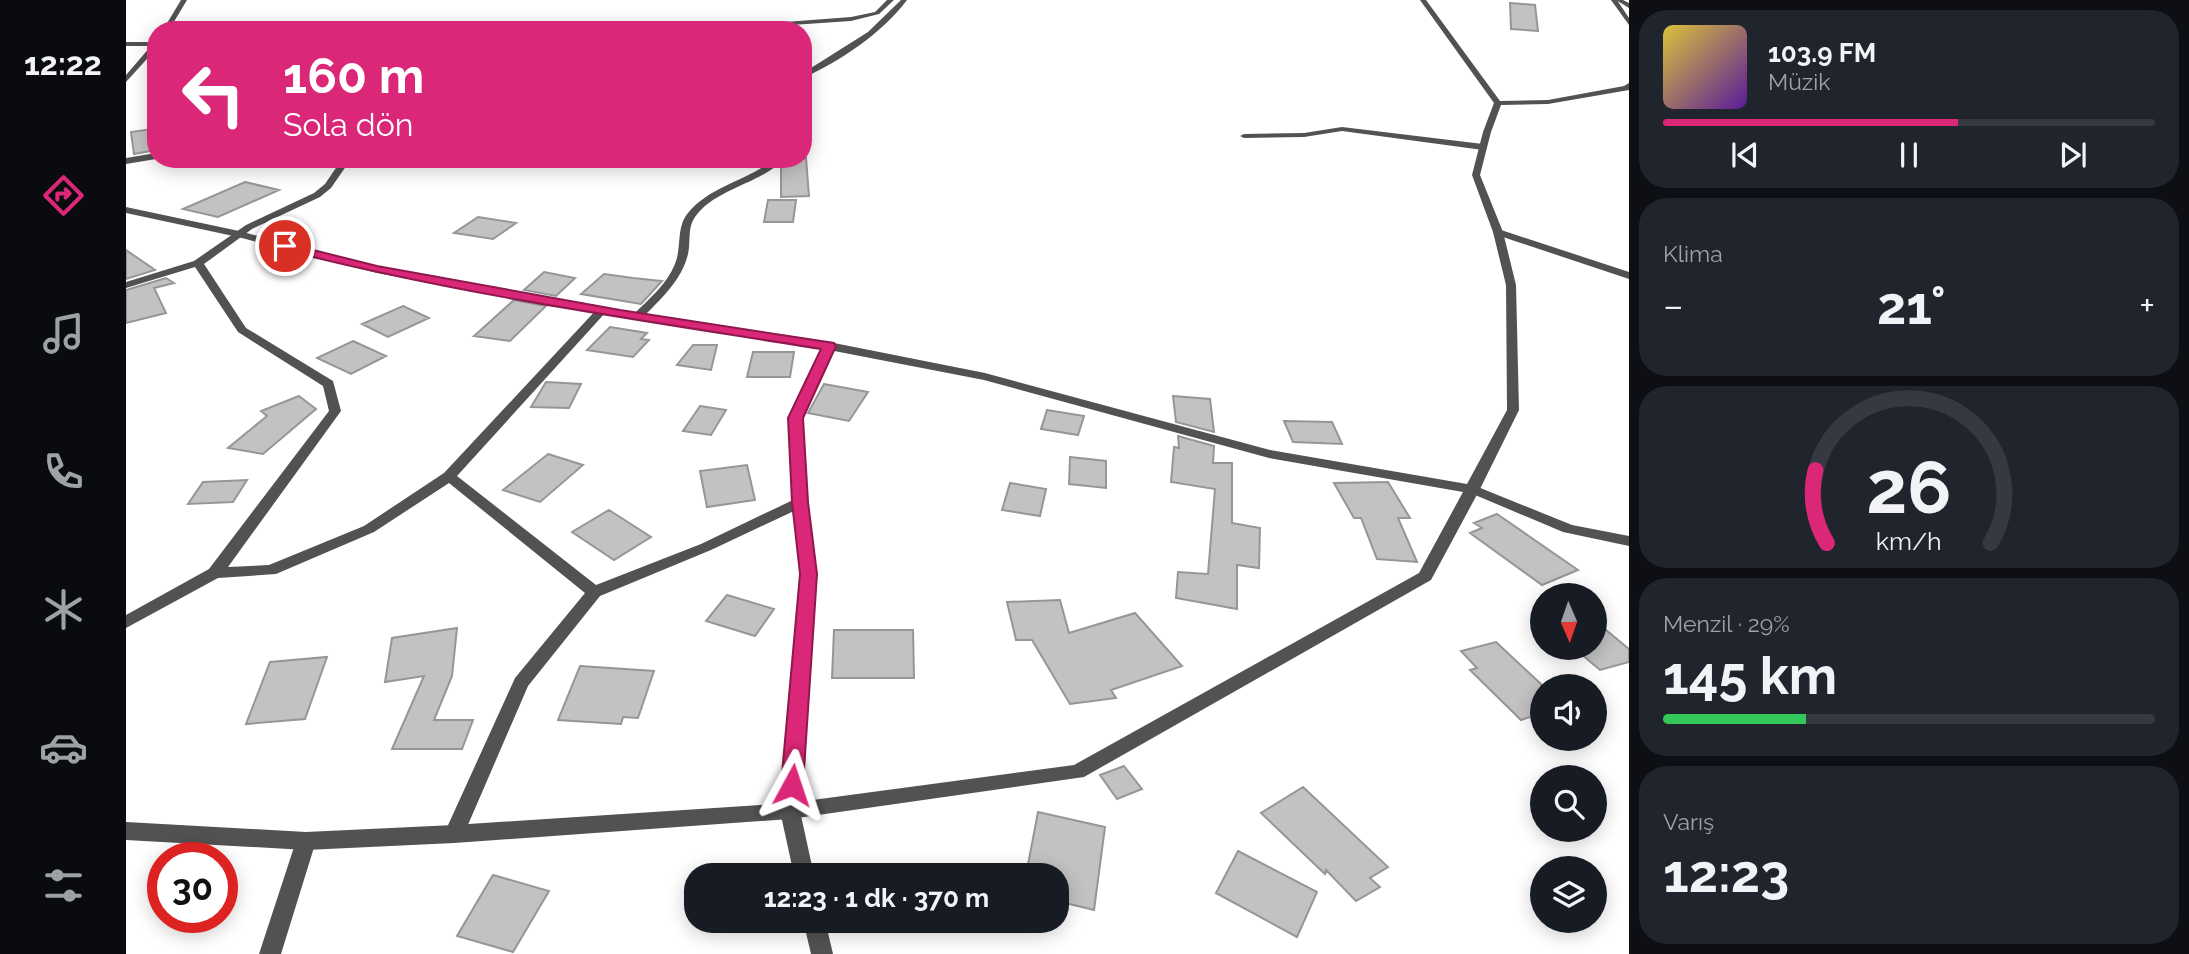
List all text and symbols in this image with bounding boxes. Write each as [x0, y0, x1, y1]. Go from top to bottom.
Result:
text: 103.9 FM [1768, 38, 1876, 68]
text: 12:22 [24, 45, 102, 82]
text: 160 m [283, 47, 424, 104]
icon: left [168, 49, 259, 140]
text: Müzik [1768, 68, 1830, 95]
text: Sola dön [283, 106, 413, 143]
icon: previous [1726, 136, 1764, 174]
icon: pause [1890, 136, 1928, 174]
icon: next [2054, 136, 2092, 174]
icon: directions [39, 171, 88, 220]
pin [255, 216, 315, 276]
icon: arrive [266, 227, 304, 265]
text: Klima [1663, 240, 1723, 267]
text: 21° [1877, 275, 1946, 336]
text: − [1663, 283, 1683, 328]
text: + [2139, 283, 2155, 328]
icon: music [39, 309, 88, 358]
text: 26 [1866, 445, 1952, 530]
icon: phone [39, 447, 88, 496]
text: km/h [1876, 526, 1942, 556]
north arrow [1530, 583, 1606, 660]
map controls [1530, 583, 1607, 933]
icon: climate [39, 585, 88, 634]
text: Menzil · 29% [1663, 610, 1790, 637]
text: 145 km [1663, 645, 1837, 706]
button: sound [1530, 674, 1607, 751]
icon: car [39, 723, 88, 772]
position arrow [755, 748, 829, 822]
button: search [1530, 765, 1607, 842]
text: Varış [1663, 808, 1714, 835]
speed limit sign: 30 [147, 842, 238, 933]
text: 12:23 [1663, 843, 1789, 904]
button: layers [1530, 856, 1607, 933]
icon: filters [39, 861, 88, 910]
text: 12:23 · 1 dk · 370 m [764, 883, 989, 913]

